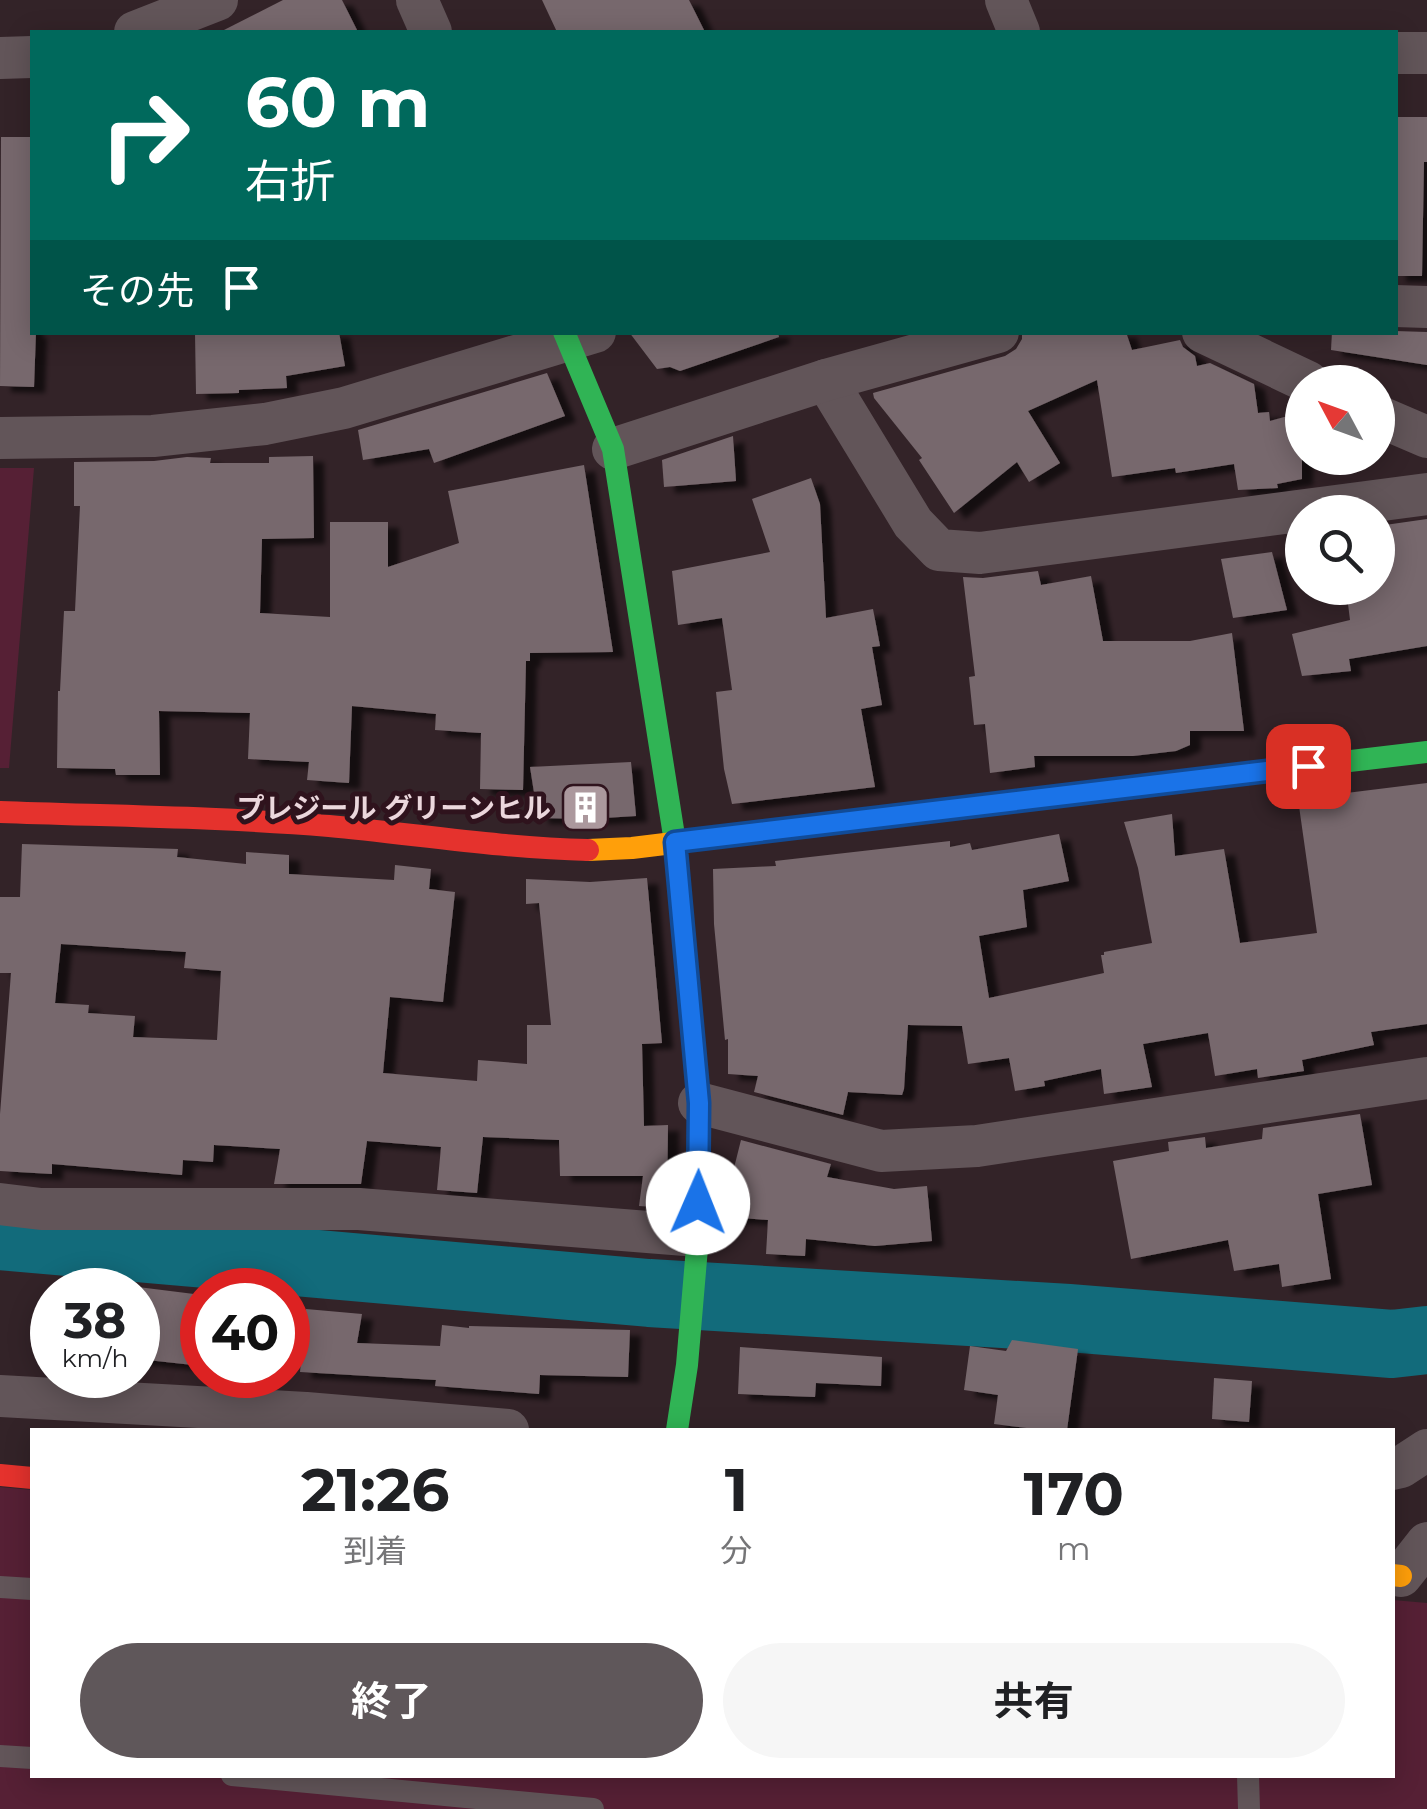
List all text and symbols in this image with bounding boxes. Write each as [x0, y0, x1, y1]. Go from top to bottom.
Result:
text: 60 m [245, 59, 430, 145]
icon: right [80, 70, 210, 200]
text: 右折 [245, 153, 335, 208]
icon: arrive [214, 260, 269, 315]
text: その先 [80, 267, 194, 314]
north arrow [1285, 365, 1395, 475]
map controls [1285, 365, 1395, 605]
button: search [1285, 495, 1395, 605]
pin [1266, 724, 1351, 809]
icon: arrive [1281, 739, 1336, 794]
building icon: プレジール グリーンヒル [560, 782, 612, 834]
place label: プレジール グリーンヒル [236, 791, 551, 825]
position arrow [646, 1151, 750, 1255]
speed limit sign: 40 [180, 1268, 310, 1398]
text: 38 [64, 1290, 126, 1351]
text: km/h [62, 1343, 128, 1373]
text: 21:26 [301, 1453, 449, 1526]
text: 1 [725, 1453, 748, 1526]
text: 170 [1024, 1457, 1124, 1530]
text: m [1057, 1529, 1091, 1568]
text: 到着 [343, 1531, 407, 1570]
text: 分 [720, 1531, 753, 1570]
button: 終了 [80, 1643, 703, 1758]
button: 共有 [723, 1643, 1345, 1758]

